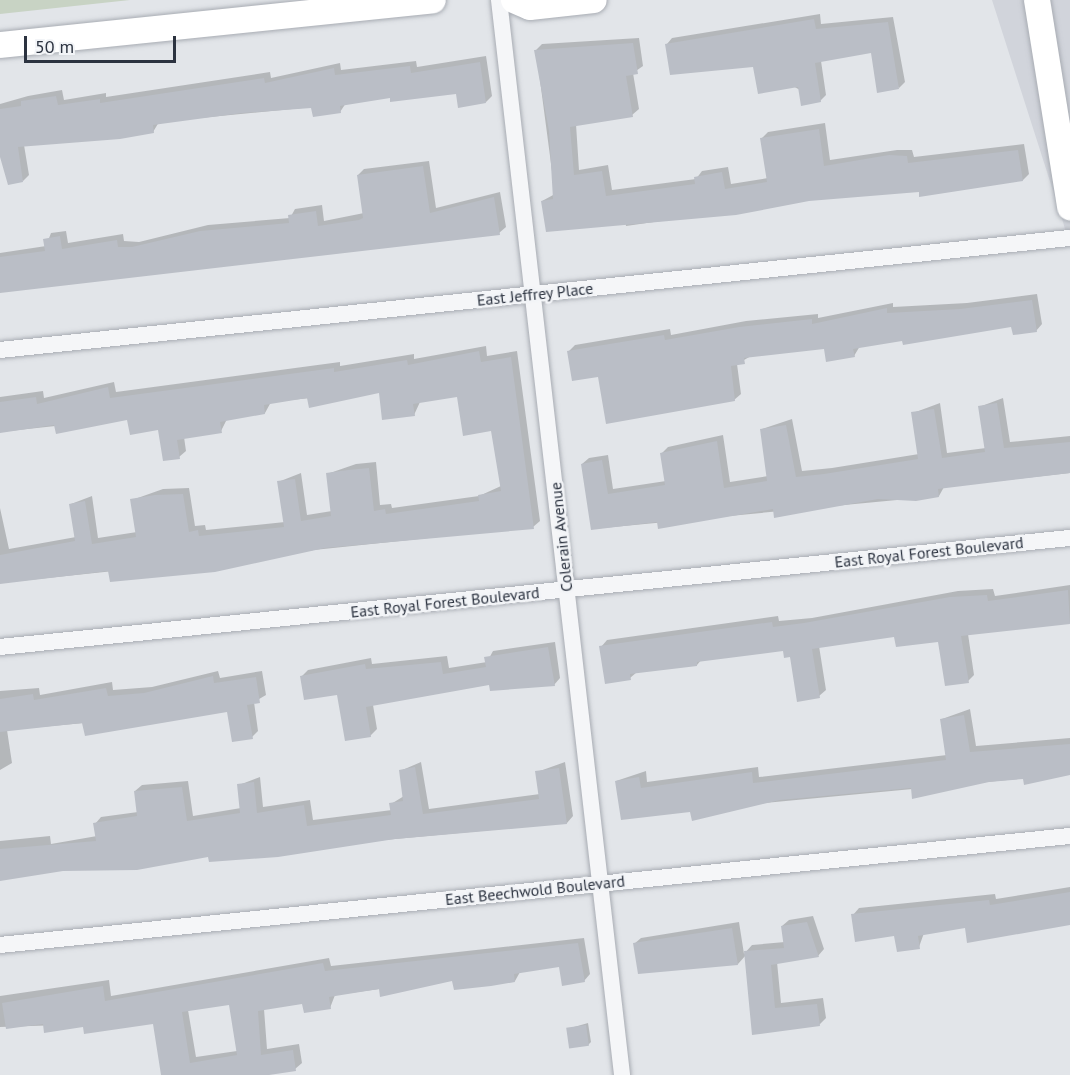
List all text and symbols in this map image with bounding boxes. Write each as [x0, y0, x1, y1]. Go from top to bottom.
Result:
scale bar [27, 24, 178, 62]
text: 50 m [35, 35, 74, 58]
street label: East Jeffrey Place [476, 278, 594, 310]
street label: Colerain Avenue [546, 481, 576, 593]
street label: East Royal Forest Boulevard [834, 533, 1024, 571]
street label: East Royal Forest Boulevard [350, 583, 540, 621]
street label: East Beechwold Boulevard [444, 871, 626, 909]

